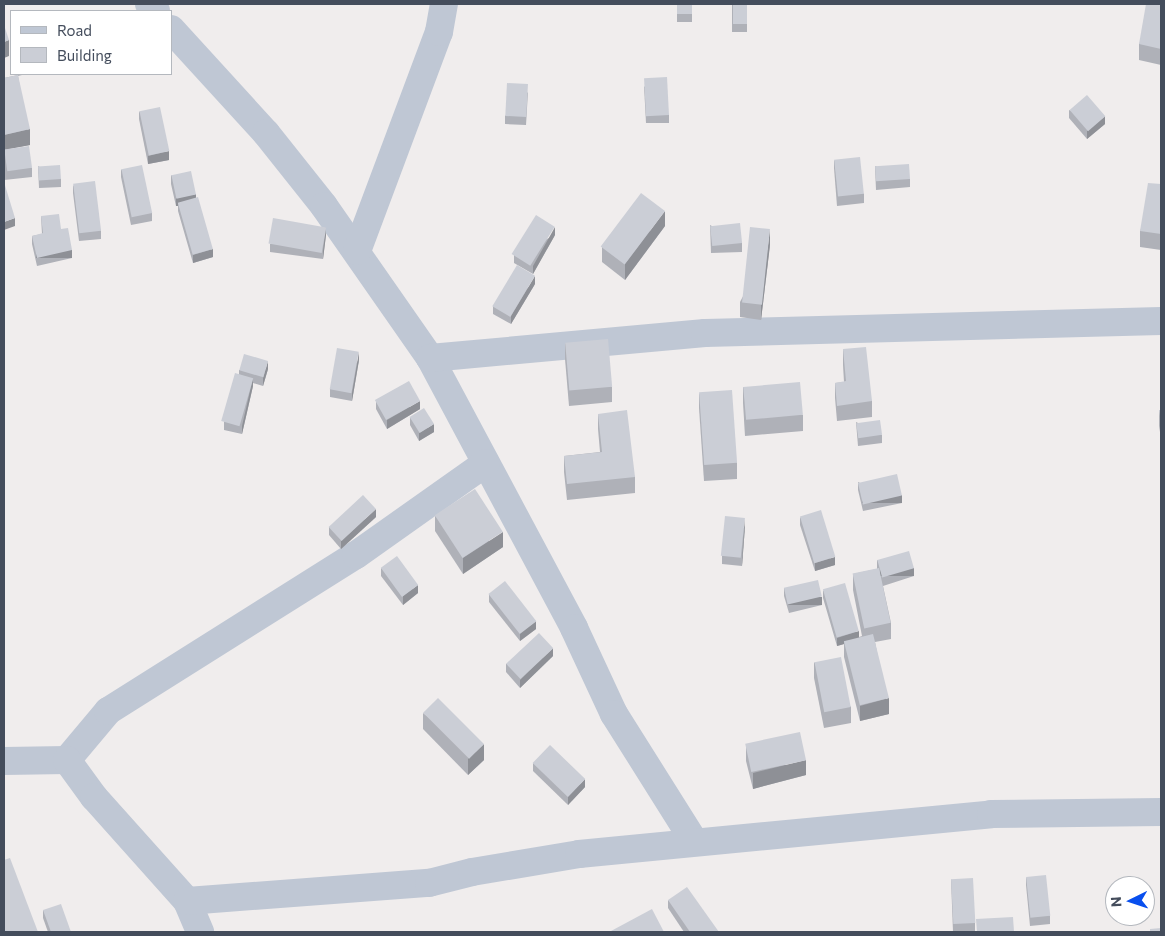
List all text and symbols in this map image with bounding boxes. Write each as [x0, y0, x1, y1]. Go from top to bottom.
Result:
legend [10, 10, 172, 75]
text: Road [57, 21, 92, 39]
text: Building [57, 46, 112, 64]
north arrow [1105, 876, 1155, 926]
text: N [1107, 896, 1124, 908]

